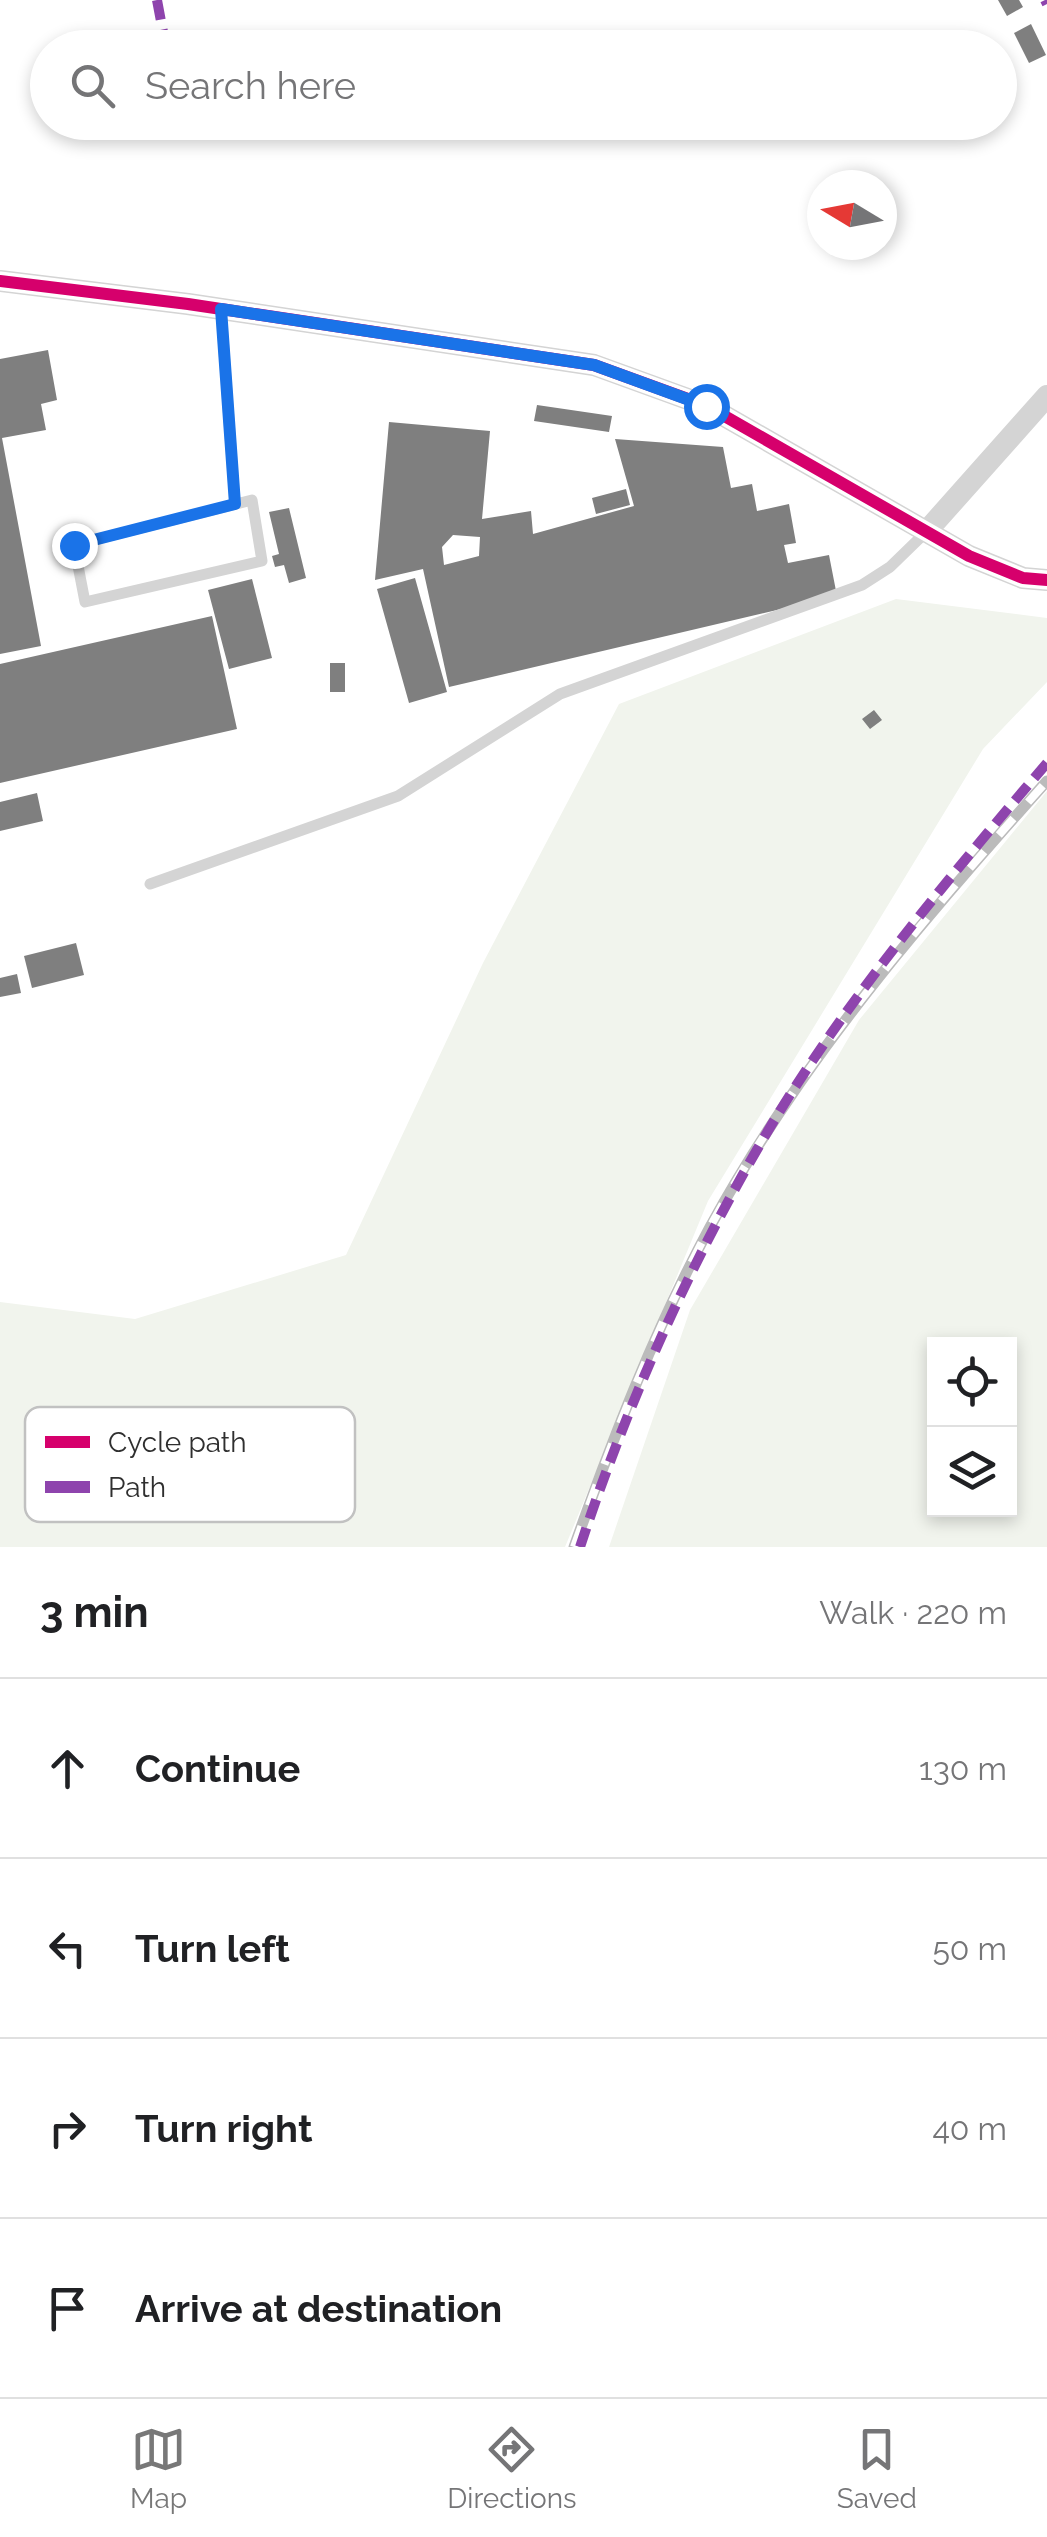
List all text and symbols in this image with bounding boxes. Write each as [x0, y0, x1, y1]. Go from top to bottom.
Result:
search box [30, 30, 1017, 140]
icon: search [65, 58, 120, 113]
text: Search here [145, 63, 356, 108]
north arrow [807, 170, 897, 260]
route start [684, 384, 730, 430]
route end [52, 523, 98, 569]
map controls [927, 1337, 1017, 1517]
button: locate [927, 1337, 1017, 1427]
legend [25, 1407, 355, 1522]
text: Cycle path [108, 1426, 247, 1459]
button: layers [927, 1427, 1017, 1517]
text: Path [108, 1471, 166, 1504]
text: 3 min [40, 1588, 149, 1637]
text: Walk · 220 m [819, 1594, 1007, 1631]
icon: ahead [40, 1741, 95, 1796]
text: Continue [135, 1746, 300, 1791]
text: 130 m [919, 1750, 1007, 1787]
icon: left [40, 1921, 95, 1976]
text: Turn left [135, 1926, 290, 1971]
text: 50 m [932, 1930, 1007, 1967]
icon: right [40, 2101, 95, 2156]
text: Turn right [135, 2106, 312, 2151]
text: 40 m [932, 2110, 1007, 2147]
icon: arrive [40, 2281, 95, 2336]
text: Arrive at destination [135, 2286, 502, 2331]
tab: Map [130, 2422, 187, 2515]
tab: Directions [447, 2422, 577, 2515]
tab: Saved [837, 2422, 917, 2515]

